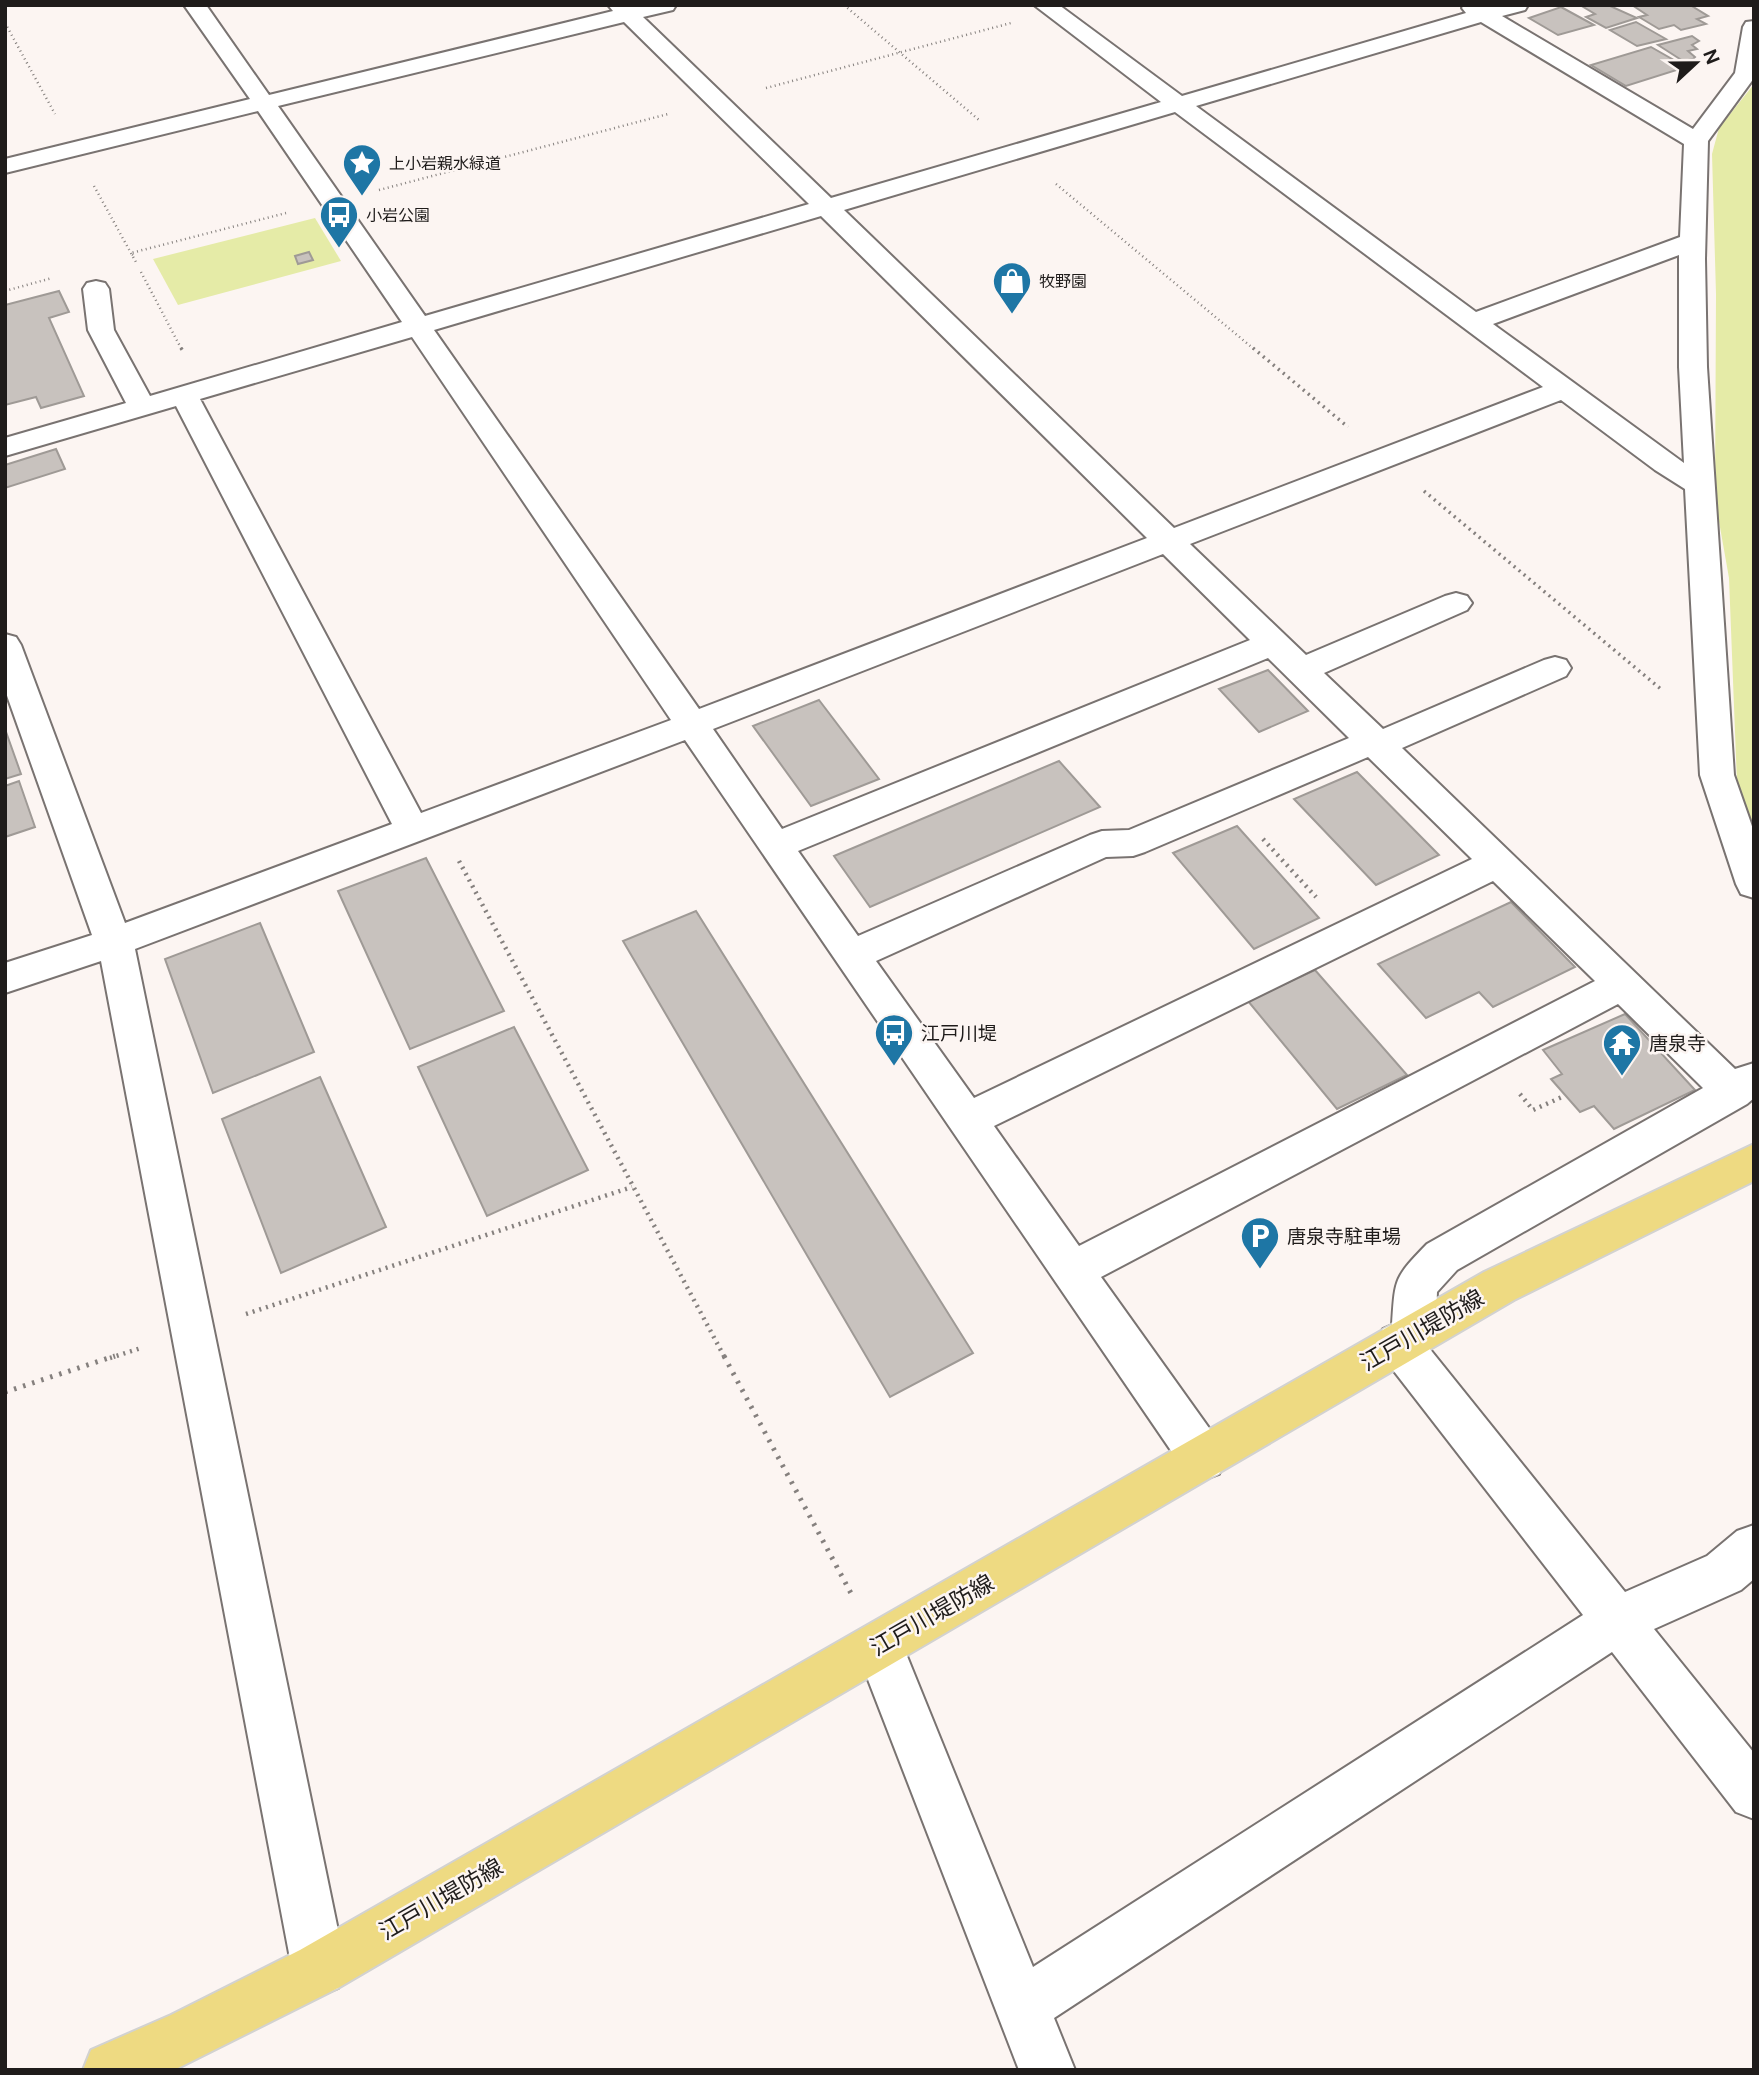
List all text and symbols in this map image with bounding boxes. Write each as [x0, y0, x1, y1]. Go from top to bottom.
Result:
north arrow [1661, 28, 1731, 98]
text: N [1697, 46, 1725, 68]
place icon: 上小岩親水緑道 [341, 142, 383, 197]
place label: 上小岩親水緑道 [389, 153, 501, 174]
bus stop icon: 小岩公園 [318, 194, 360, 249]
place label: 小岩公園 [366, 205, 430, 226]
shop icon: 牧野園 [991, 260, 1033, 315]
place label: 牧野園 [1039, 271, 1087, 292]
bus stop icon: 江戸川堤 [873, 1012, 915, 1067]
place label: 江戸川堤 [921, 1021, 997, 1046]
temple icon: 唐泉寺 [1601, 1022, 1643, 1077]
place label: 唐泉寺 [1649, 1031, 1706, 1056]
parking icon: 唐泉寺駐車場 [1239, 1215, 1281, 1270]
place label: 唐泉寺駐車場 [1287, 1224, 1401, 1249]
street label: 江戸川堤防線 [1355, 1283, 1489, 1377]
street label: 江戸川堤防線 [865, 1568, 999, 1662]
street label: 江戸川堤防線 [374, 1852, 508, 1946]

